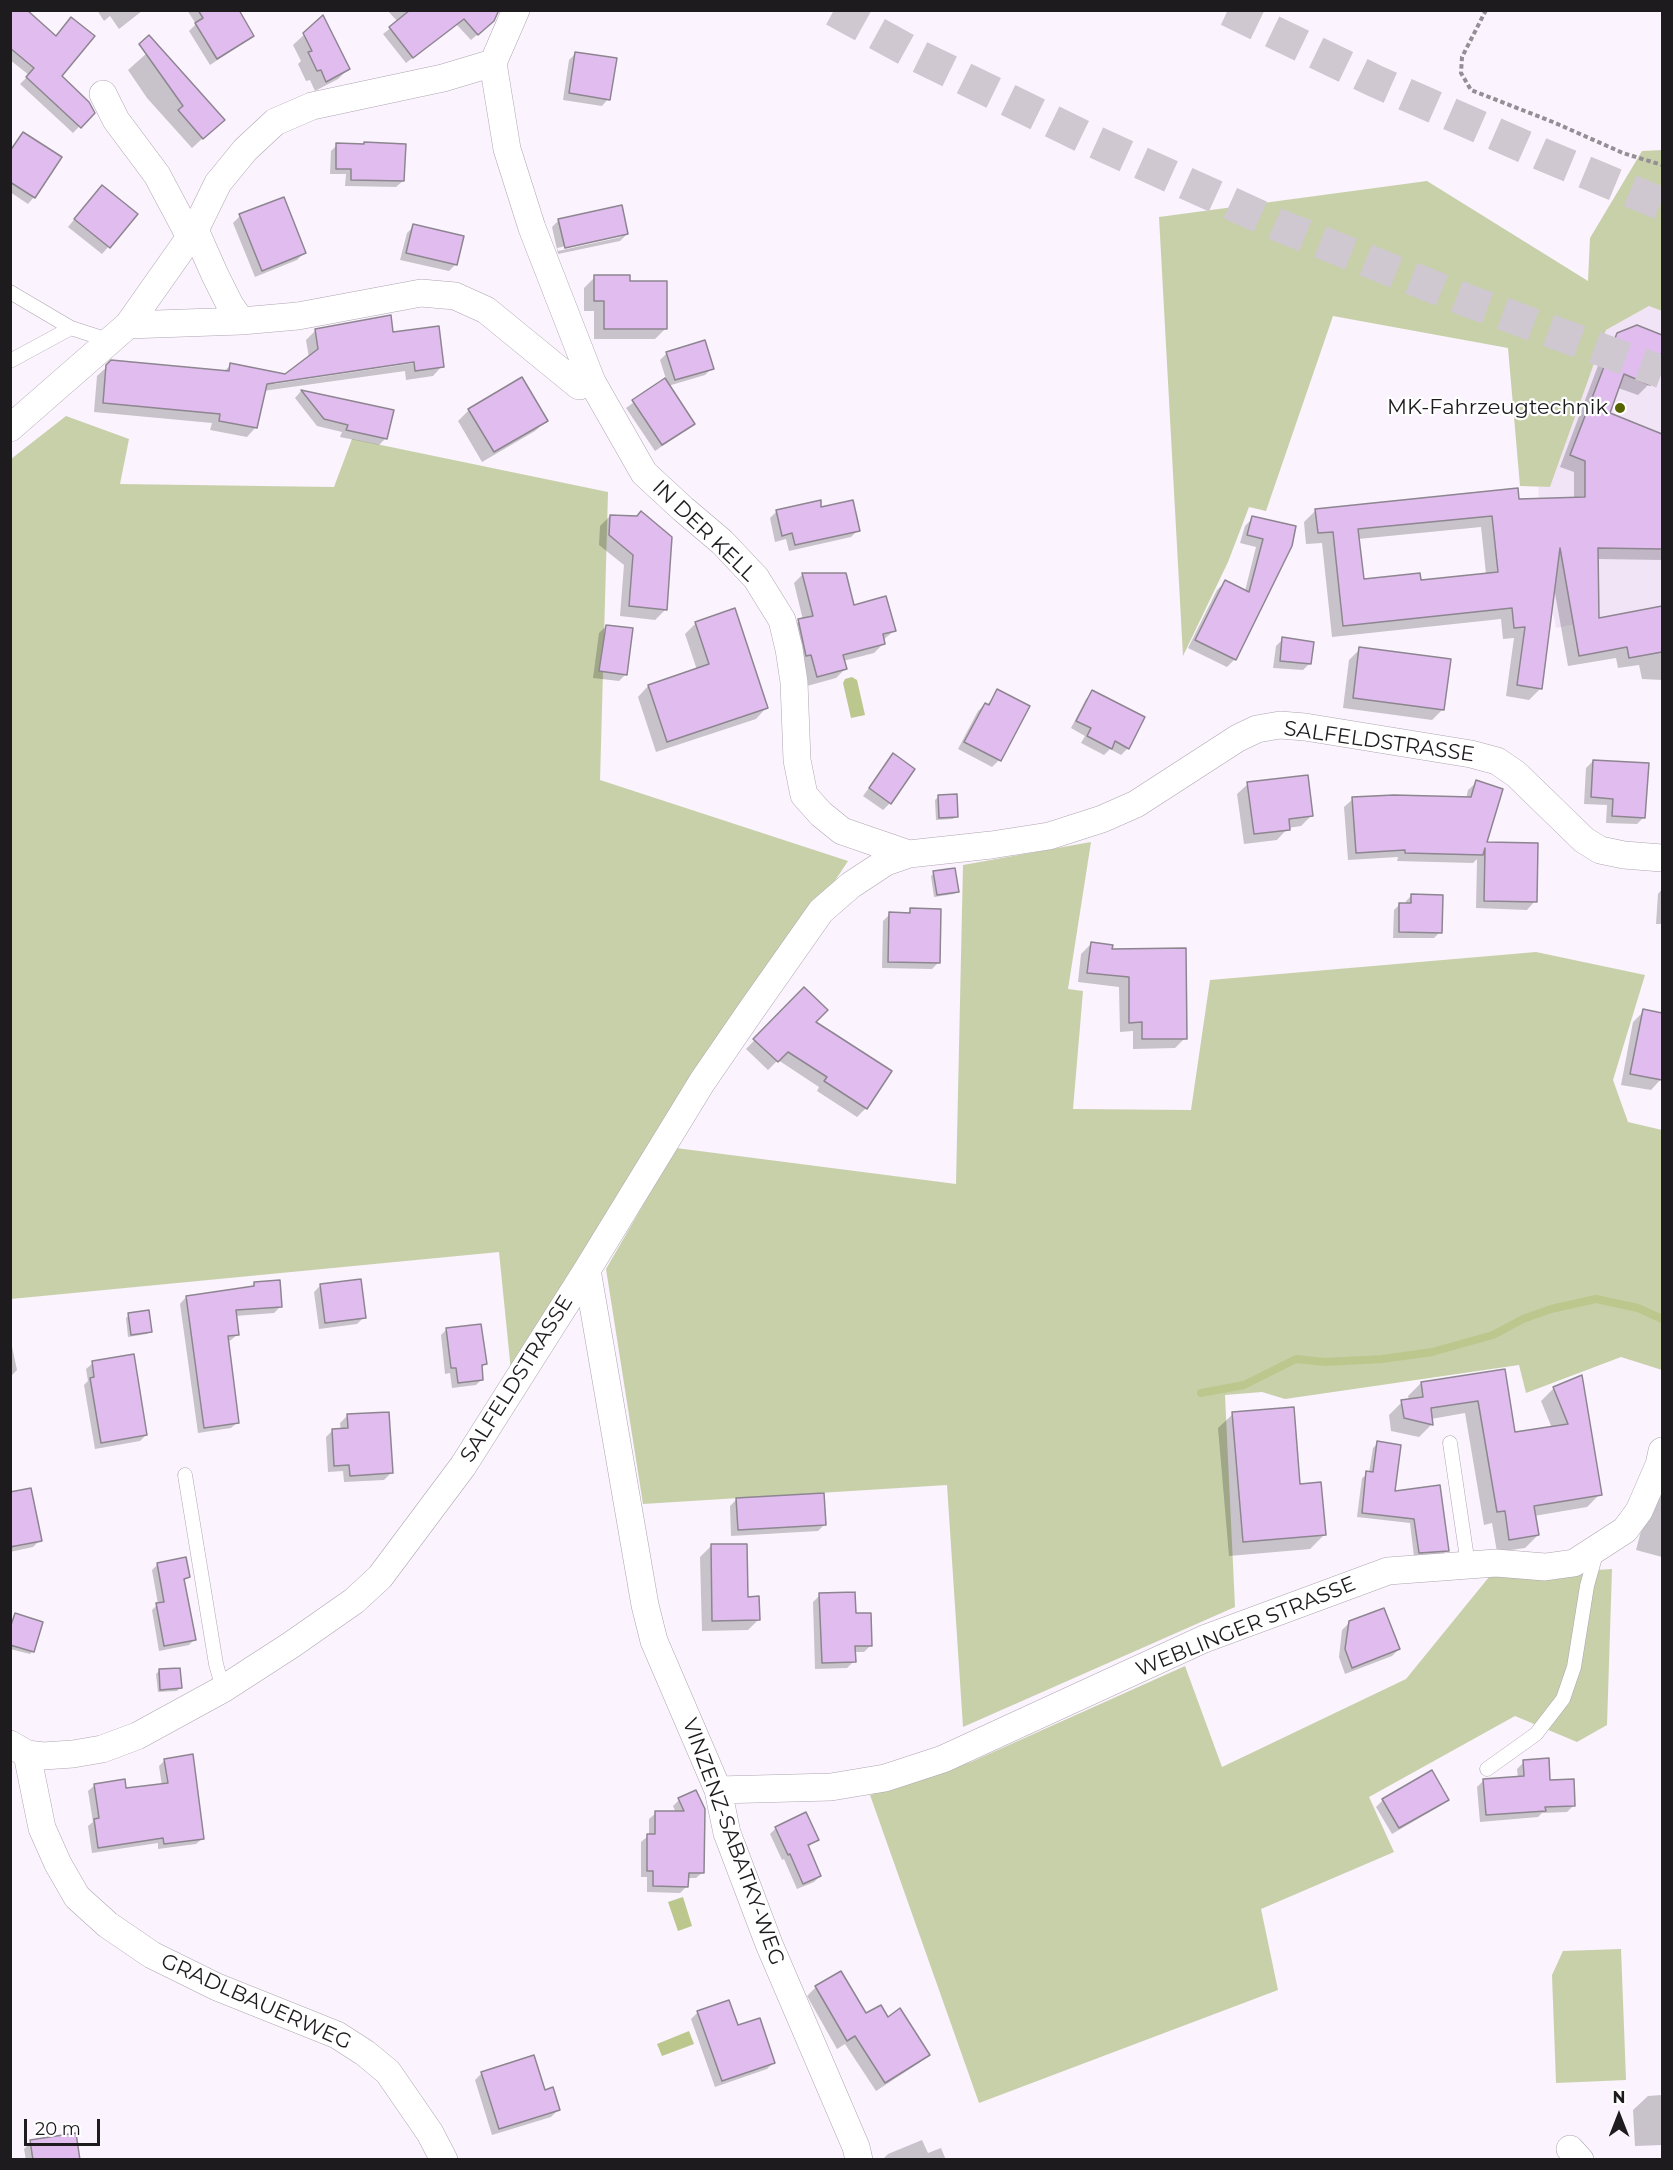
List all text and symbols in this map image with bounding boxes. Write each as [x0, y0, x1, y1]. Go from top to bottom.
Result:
place label: MK-Fahrzeugtechnik [1387, 395, 1608, 421]
marker: MK-Fahrzeugtechnik [1613, 401, 1627, 415]
street label: IN DER KELL [647, 475, 761, 587]
street label: SALFELDSTRASSE [1282, 716, 1476, 768]
street label: SALFELDSTRASSE [455, 1291, 579, 1467]
street label: WEBLINGER STRASSE [1133, 1571, 1359, 1683]
street label: VINZENZ-SABATKY-WEG [677, 1715, 789, 1969]
street label: GRADLBAUERWEG [157, 1949, 355, 2055]
north arrow [1589, 2086, 1649, 2146]
text: N [1613, 2088, 1625, 2107]
scale bar [27, 2107, 104, 2145]
text: 20 m [35, 2118, 81, 2140]

